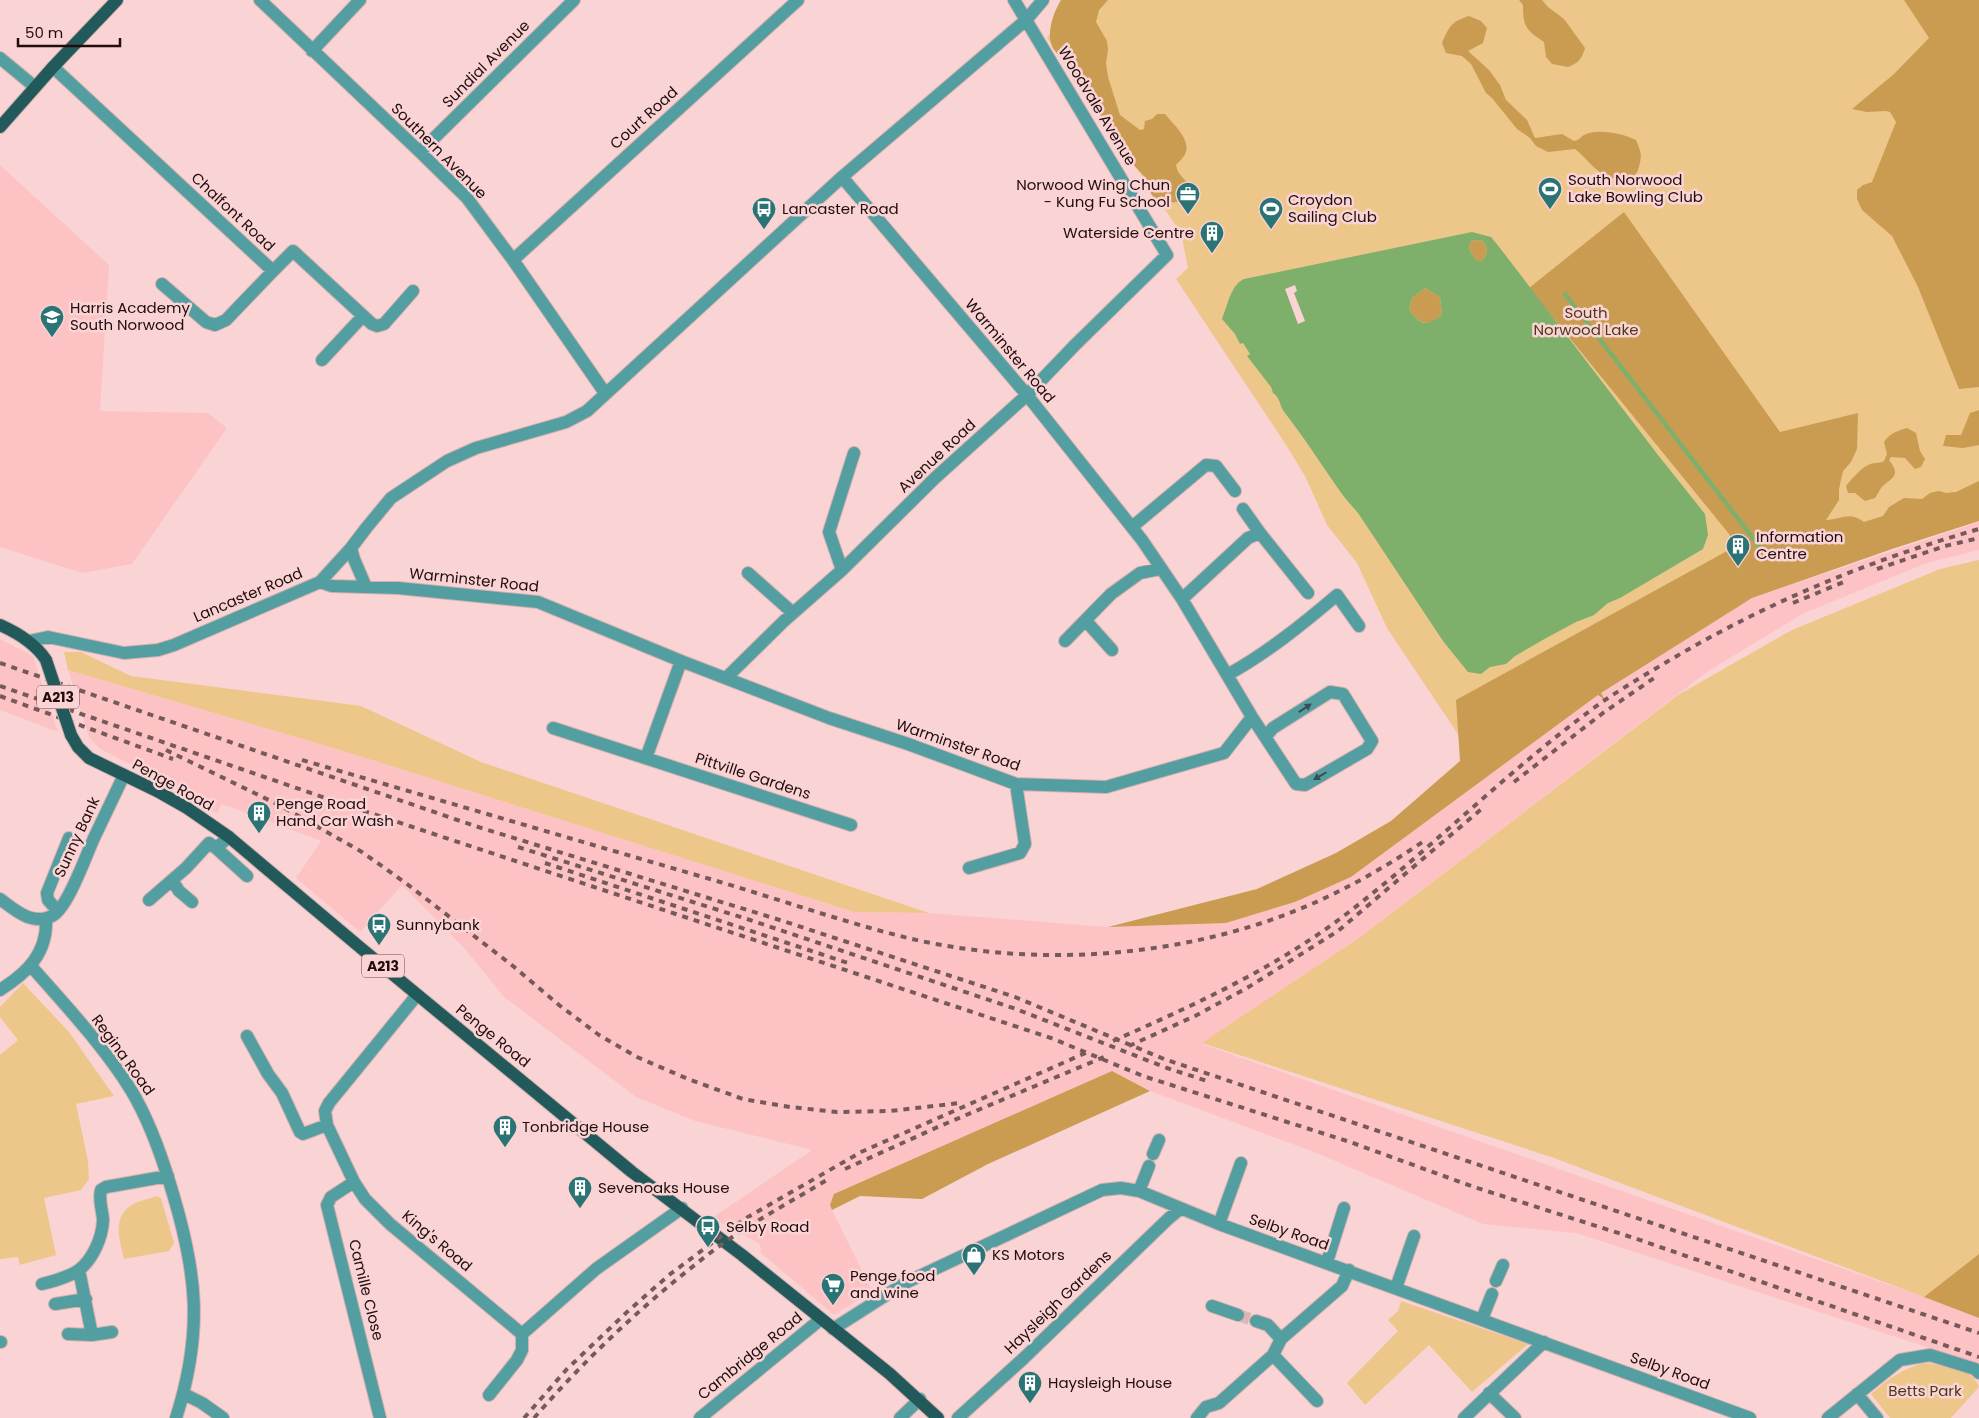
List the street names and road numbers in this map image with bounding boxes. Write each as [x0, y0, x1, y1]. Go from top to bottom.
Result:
street label: Sundial Avenue [437, 15, 534, 112]
street label: Woodvale Avenue [1053, 42, 1141, 169]
street label: Court Road [605, 81, 682, 154]
street label: Southern Avenue [387, 98, 492, 203]
street label: Chalfont Road [187, 167, 280, 256]
street label: Warminster Road [960, 294, 1060, 407]
street label: Avenue Road [893, 414, 980, 497]
street label: Lancaster Road [190, 562, 306, 627]
street label: Warminster Road [408, 562, 540, 597]
road number: A213 [37, 686, 79, 709]
street label: Warminster Road [893, 713, 1023, 776]
street label: Pittville Gardens [693, 747, 814, 804]
street label: Penge Road [129, 754, 218, 816]
street label: Sunny Bank [49, 793, 105, 881]
road number: A213 [362, 954, 404, 978]
street label: Penge Road [452, 999, 535, 1072]
street label: Regina Road [87, 1010, 160, 1099]
street label: King's Road [398, 1205, 477, 1276]
street label: Selby Road [1246, 1208, 1332, 1255]
street label: Camille Close [344, 1237, 389, 1343]
street label: Haysleigh Gardens [999, 1245, 1116, 1358]
street label: Cambridge Road [693, 1307, 806, 1404]
street label: Selby Road [1627, 1346, 1713, 1395]

